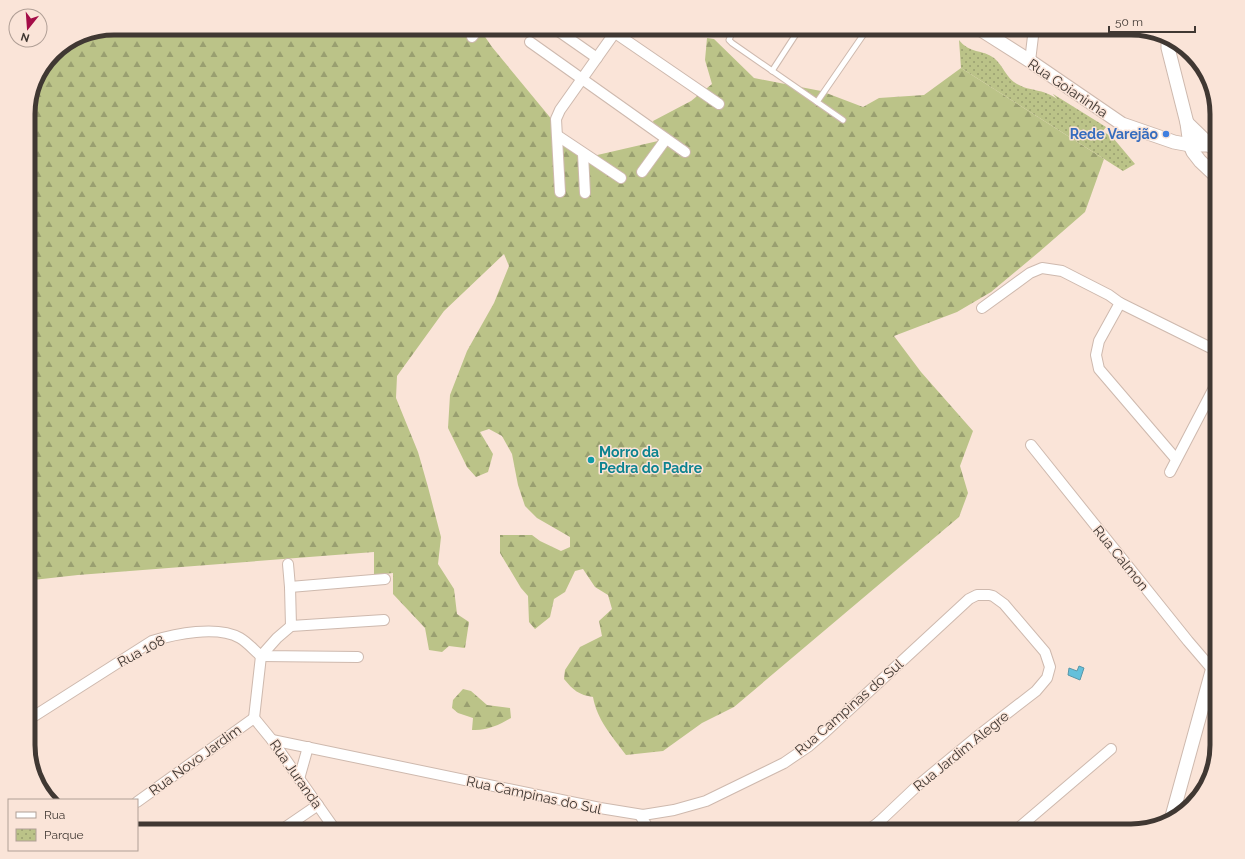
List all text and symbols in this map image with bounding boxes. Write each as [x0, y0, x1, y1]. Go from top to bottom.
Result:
north arrow [8, 8, 48, 48]
scale bar [1109, 8, 1195, 34]
text: 50 m [1115, 15, 1143, 29]
text: N [19, 30, 31, 45]
street label: Rua Goianinha [1025, 55, 1111, 121]
place label: Rede Varejão [1070, 126, 1159, 142]
marker: Rede Varejão [1161, 129, 1171, 139]
place label: Morro da Pedra do Padre [599, 444, 703, 476]
marker: Morro da Pedra do Padre [586, 455, 596, 465]
street label: Rua Calmon [1090, 522, 1152, 594]
street label: Rua 108 [115, 632, 167, 670]
street label: Rua Campinas do Sul [792, 656, 906, 758]
street label: Rua Jardim Alegre [910, 708, 1012, 794]
street label: Rua Novo Jardim [146, 721, 244, 799]
street label: Rua Juranda [266, 737, 326, 811]
street label: Rua Campinas do Sul [465, 773, 603, 817]
legend [8, 799, 138, 851]
text: Rua [44, 808, 65, 822]
text: Parque [44, 828, 84, 842]

